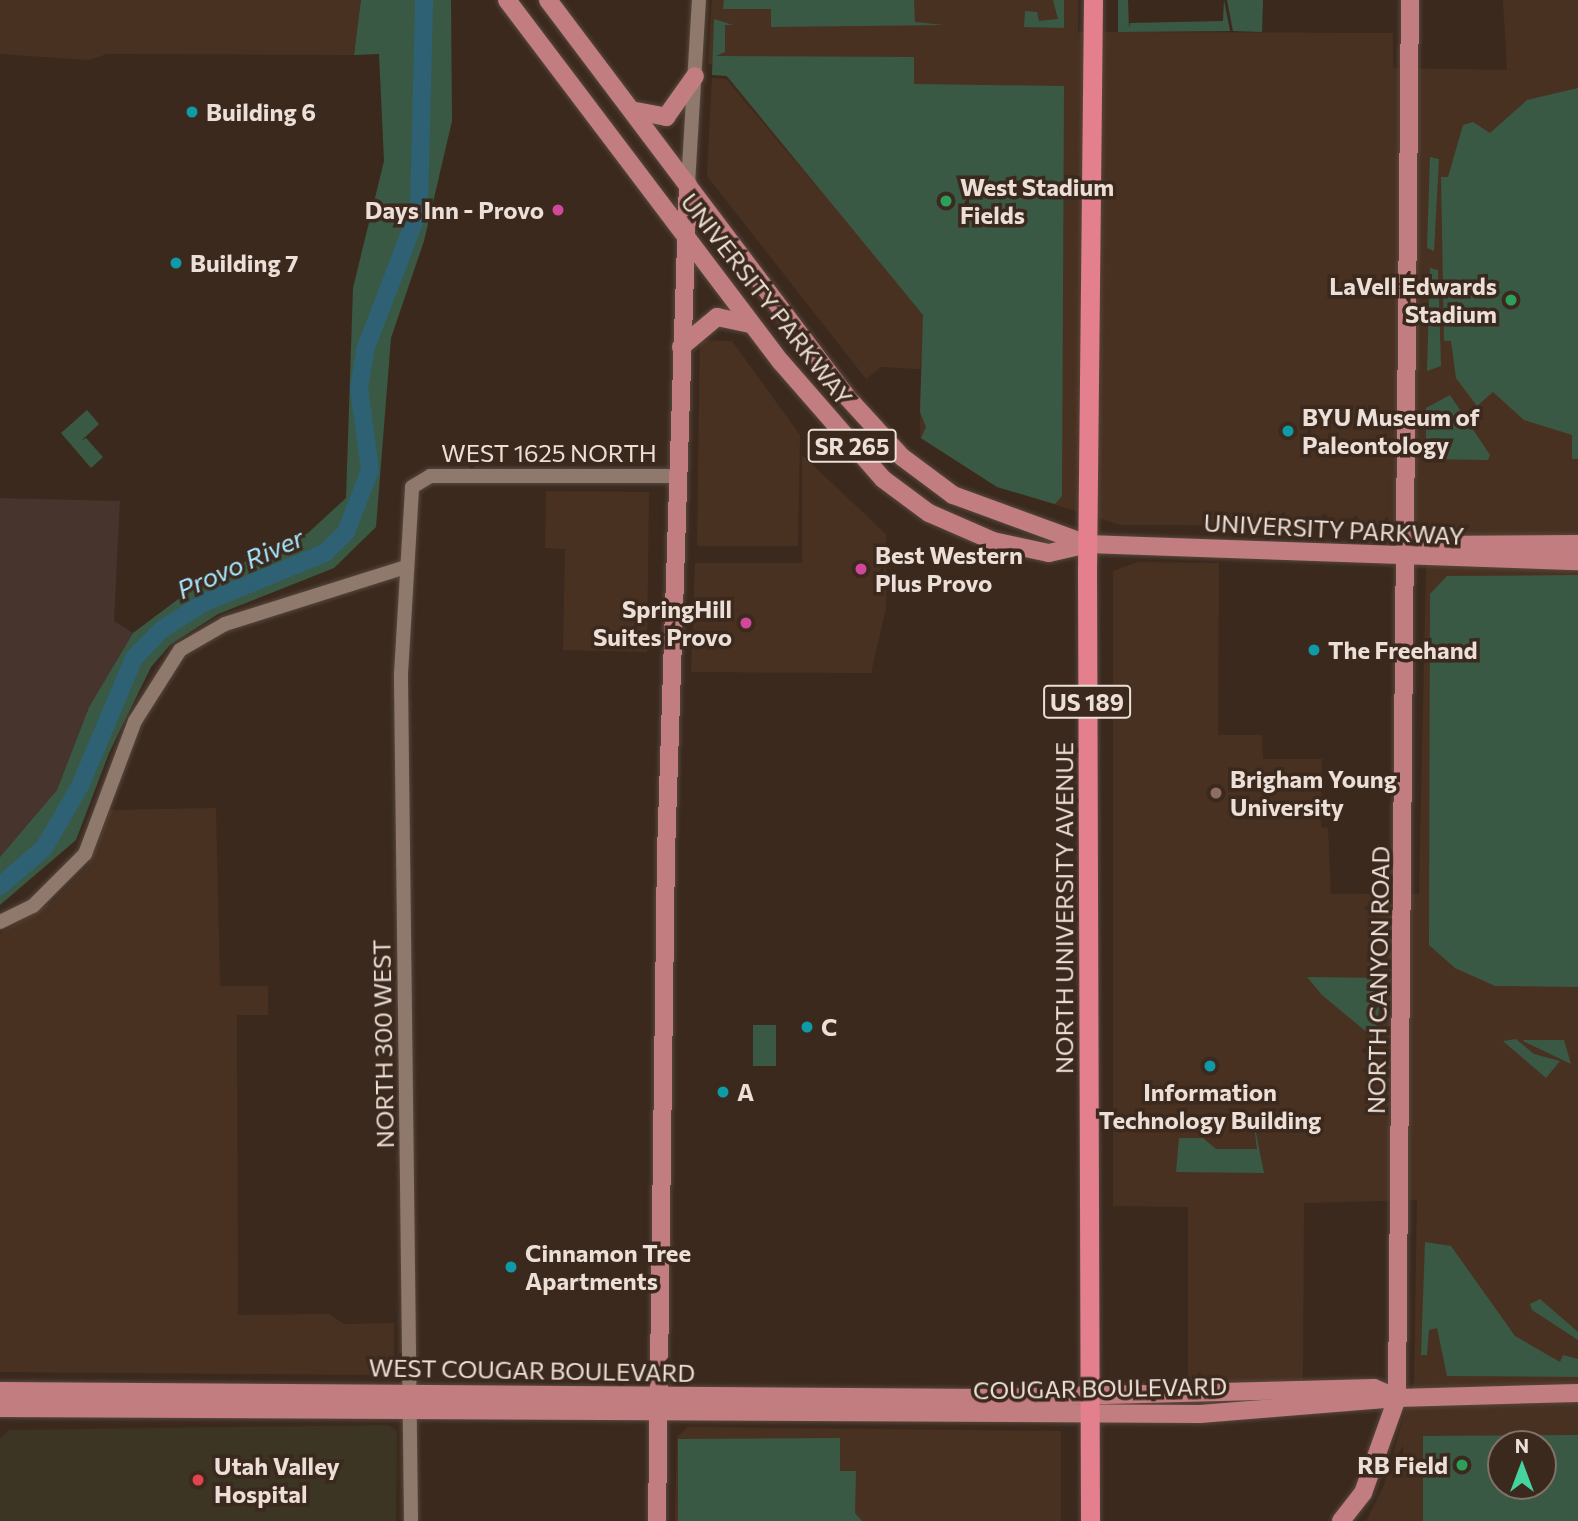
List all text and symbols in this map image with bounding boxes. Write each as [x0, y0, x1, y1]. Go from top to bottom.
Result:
place label: Building 6 [206, 98, 316, 126]
marker: Building 6 [184, 104, 200, 120]
place label: West Stadium Fields [960, 173, 1114, 229]
street label: UNIVERSITY PARKWAY [675, 187, 859, 411]
marker: West Stadium Fields [938, 193, 954, 209]
place label: Days Inn - Provo [365, 196, 544, 224]
marker: Days Inn - Provo [550, 202, 566, 218]
place label: Building 7 [190, 249, 298, 277]
marker: Building 7 [168, 255, 184, 271]
place label: LaVell Edwards Stadium [1329, 272, 1497, 328]
marker: LaVell Edwards Stadium [1503, 292, 1519, 308]
place label: BYU Museum of Paleontology [1302, 403, 1480, 459]
marker: BYU Museum of Paleontology [1280, 423, 1296, 439]
road number: SR 265 [806, 426, 898, 466]
street label: WEST 1625 NORTH [441, 439, 657, 467]
street label: UNIVERSITY PARKWAY [1203, 508, 1465, 550]
water label: Provo River [172, 521, 308, 605]
place label: Best Western Plus Provo [875, 541, 1023, 597]
marker: Best Western Plus Provo [853, 561, 869, 577]
place label: SpringHill Suites Provo [593, 595, 732, 651]
marker: SpringHill Suites Provo [738, 615, 754, 631]
place label: The Freehand [1328, 636, 1478, 664]
marker: The Freehand [1306, 642, 1322, 658]
road number: US 189 [1042, 682, 1132, 722]
street label: NORTH UNIVERSITY AVENUE [1050, 742, 1078, 1074]
place label: Brigham Young University [1230, 765, 1397, 821]
marker: Brigham Young University [1208, 785, 1224, 801]
street label: NORTH CANYON ROAD [1361, 846, 1395, 1114]
street label: NORTH 300 WEST [367, 939, 399, 1149]
place label: C [821, 1013, 837, 1041]
marker: C [799, 1019, 815, 1035]
marker: Information Technology Building [1202, 1058, 1218, 1074]
place label: A [737, 1078, 754, 1106]
place label: Information Technology Building [1099, 1078, 1321, 1134]
marker: A [715, 1084, 731, 1100]
place label: Cinnamon Tree Apartments [525, 1239, 691, 1295]
marker: Cinnamon Tree Apartments [503, 1259, 519, 1275]
street label: WEST COUGAR BOULEVARD [369, 1353, 695, 1387]
street label: COUGAR BOULEVARD [973, 1371, 1227, 1405]
north arrow [1487, 1430, 1557, 1500]
text: N [1515, 1434, 1529, 1457]
place label: RB Field [1357, 1451, 1448, 1479]
place label: Utah Valley Hospital [214, 1452, 340, 1508]
marker: RB Field [1454, 1457, 1470, 1473]
marker: Utah Valley Hospital [188, 1470, 208, 1490]

